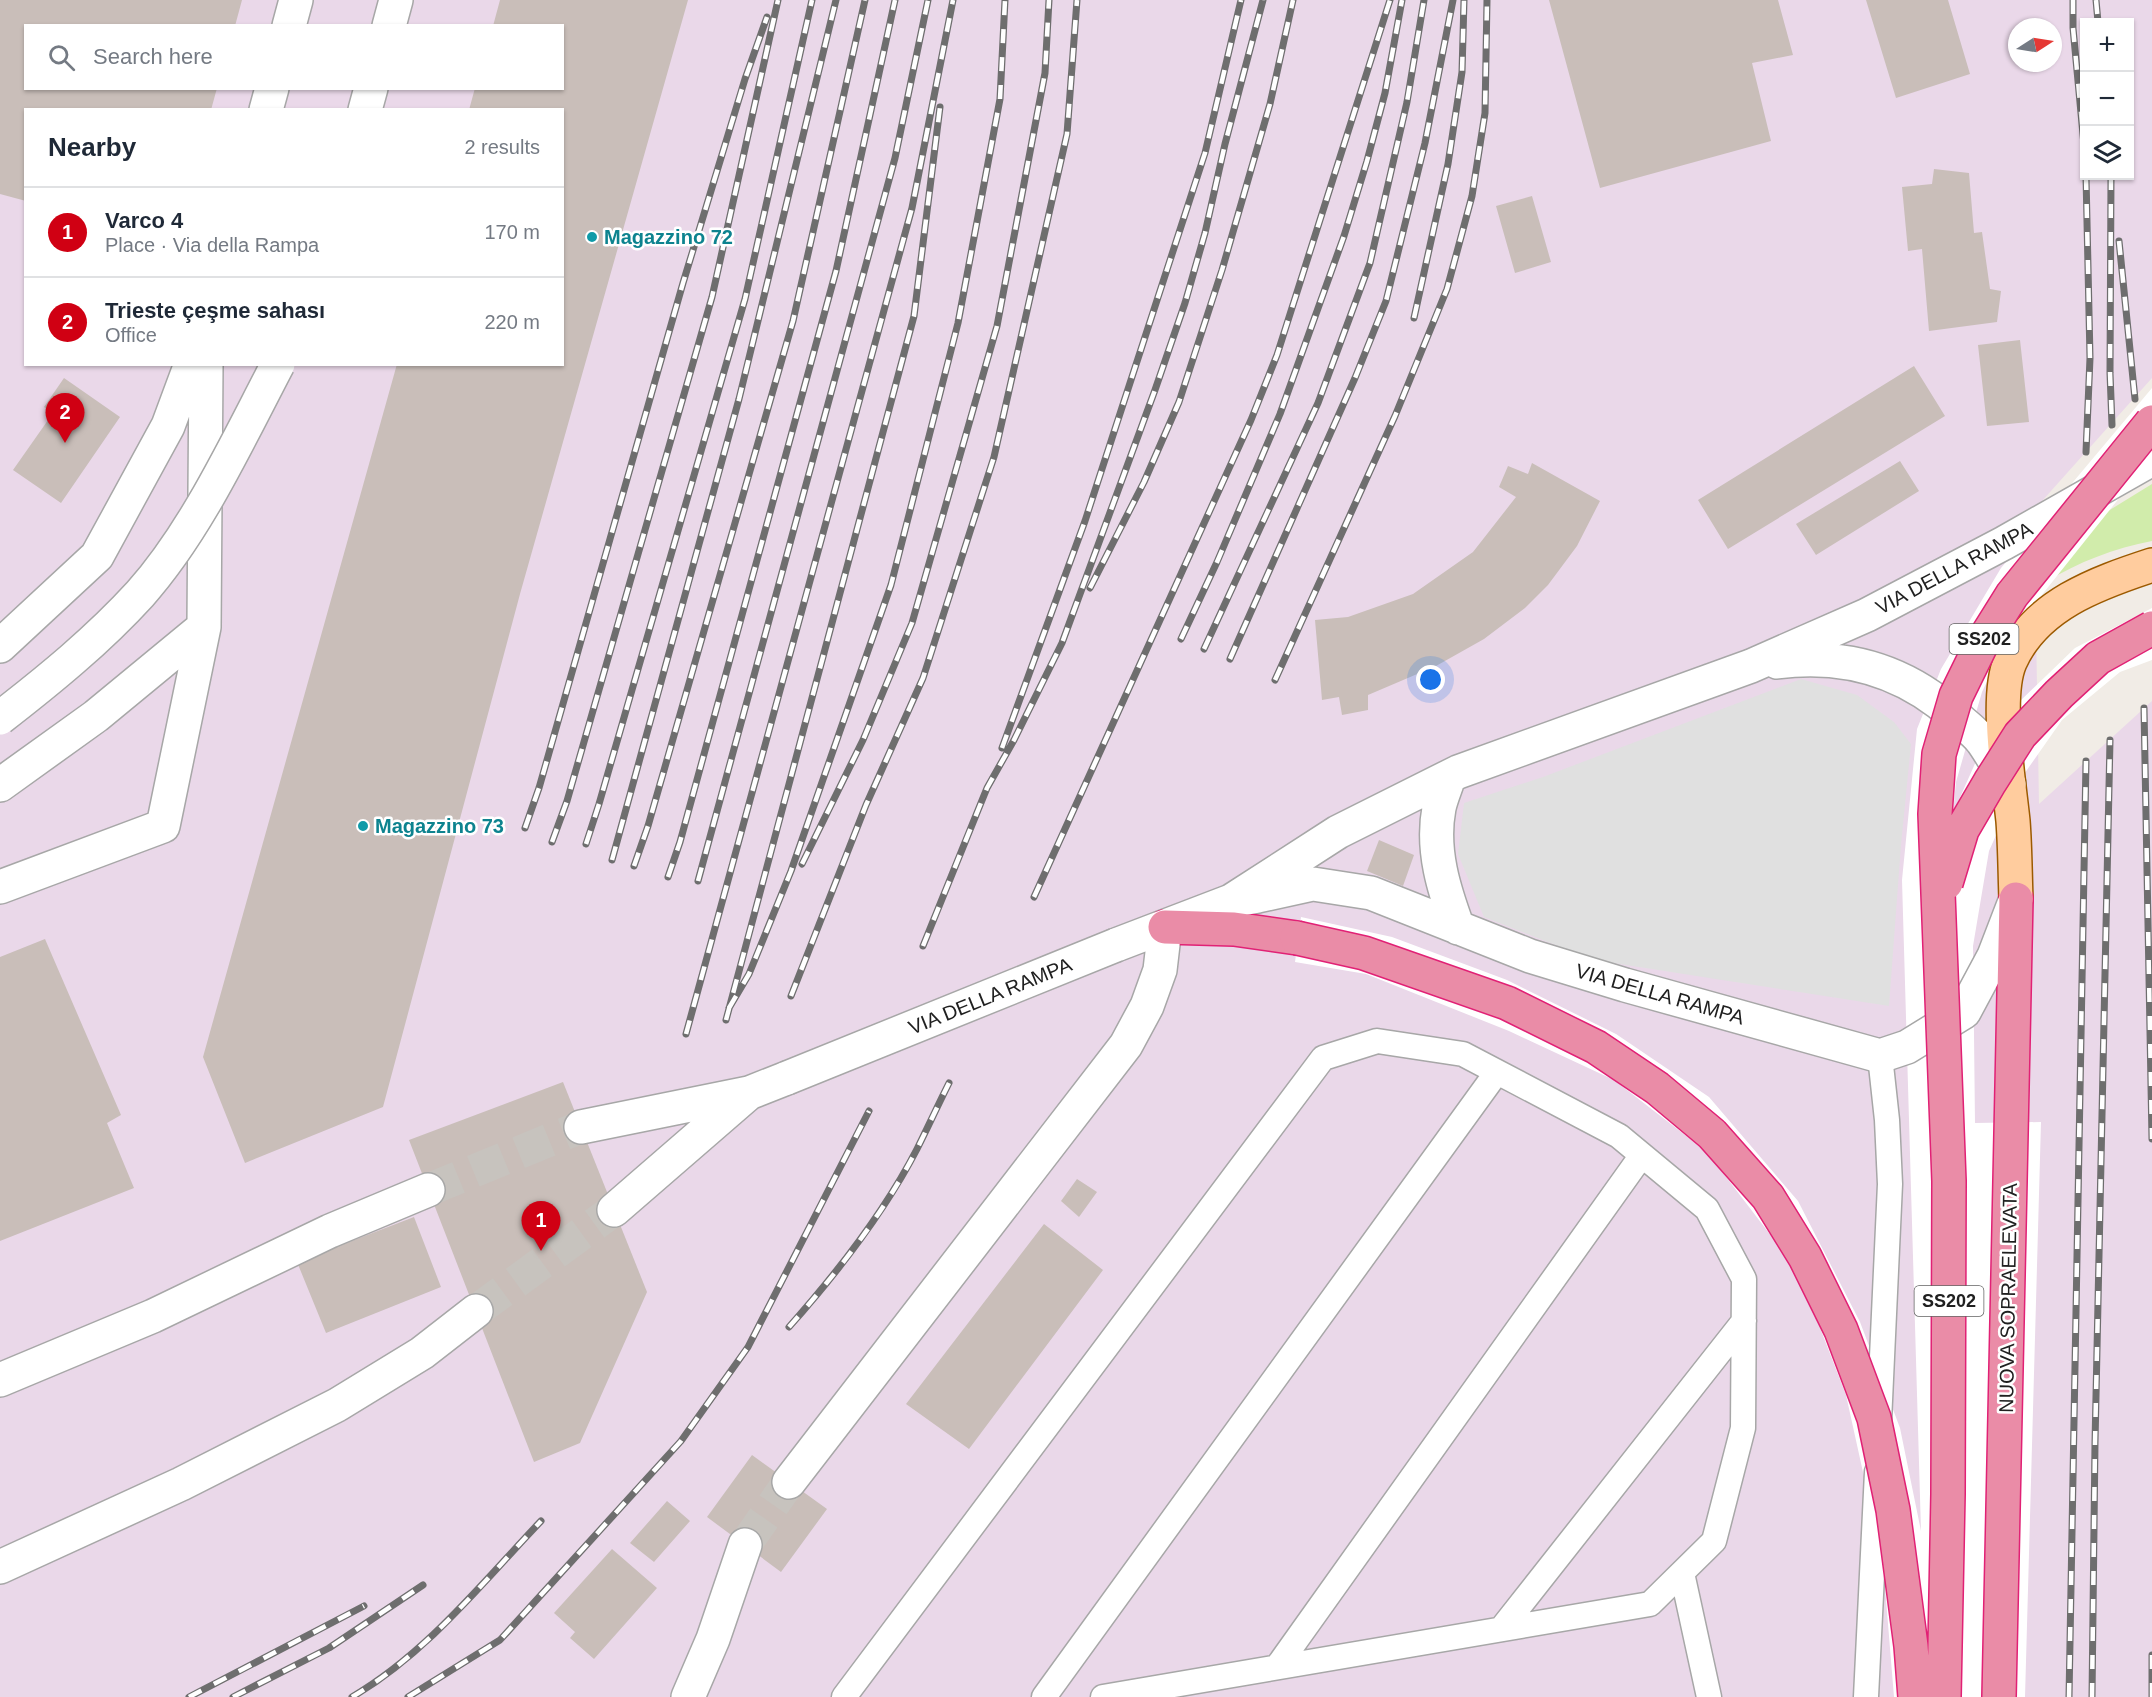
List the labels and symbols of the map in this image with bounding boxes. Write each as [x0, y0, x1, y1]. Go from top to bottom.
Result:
north arrow [2008, 18, 2062, 72]
place label: Magazzino 72 [604, 226, 733, 248]
marker: Magazzino 72 [585, 230, 599, 244]
pin: 2 [46, 394, 84, 443]
street label: VIA DELLA RAMPA [1872, 517, 2037, 619]
road number: SS202 [1950, 624, 2018, 654]
your location [1416, 665, 1445, 694]
place label: Magazzino 73 [375, 815, 504, 837]
marker: Magazzino 73 [356, 819, 370, 833]
street label: VIA DELLA RAMPA [905, 953, 1075, 1039]
street label: VIA DELLA RAMPA [1573, 959, 1747, 1029]
street label: NUOVA SOPRAELEVATA [1995, 1182, 2021, 1413]
pin: 1 [522, 1202, 560, 1251]
road number: SS202 [1914, 1286, 1984, 1316]

